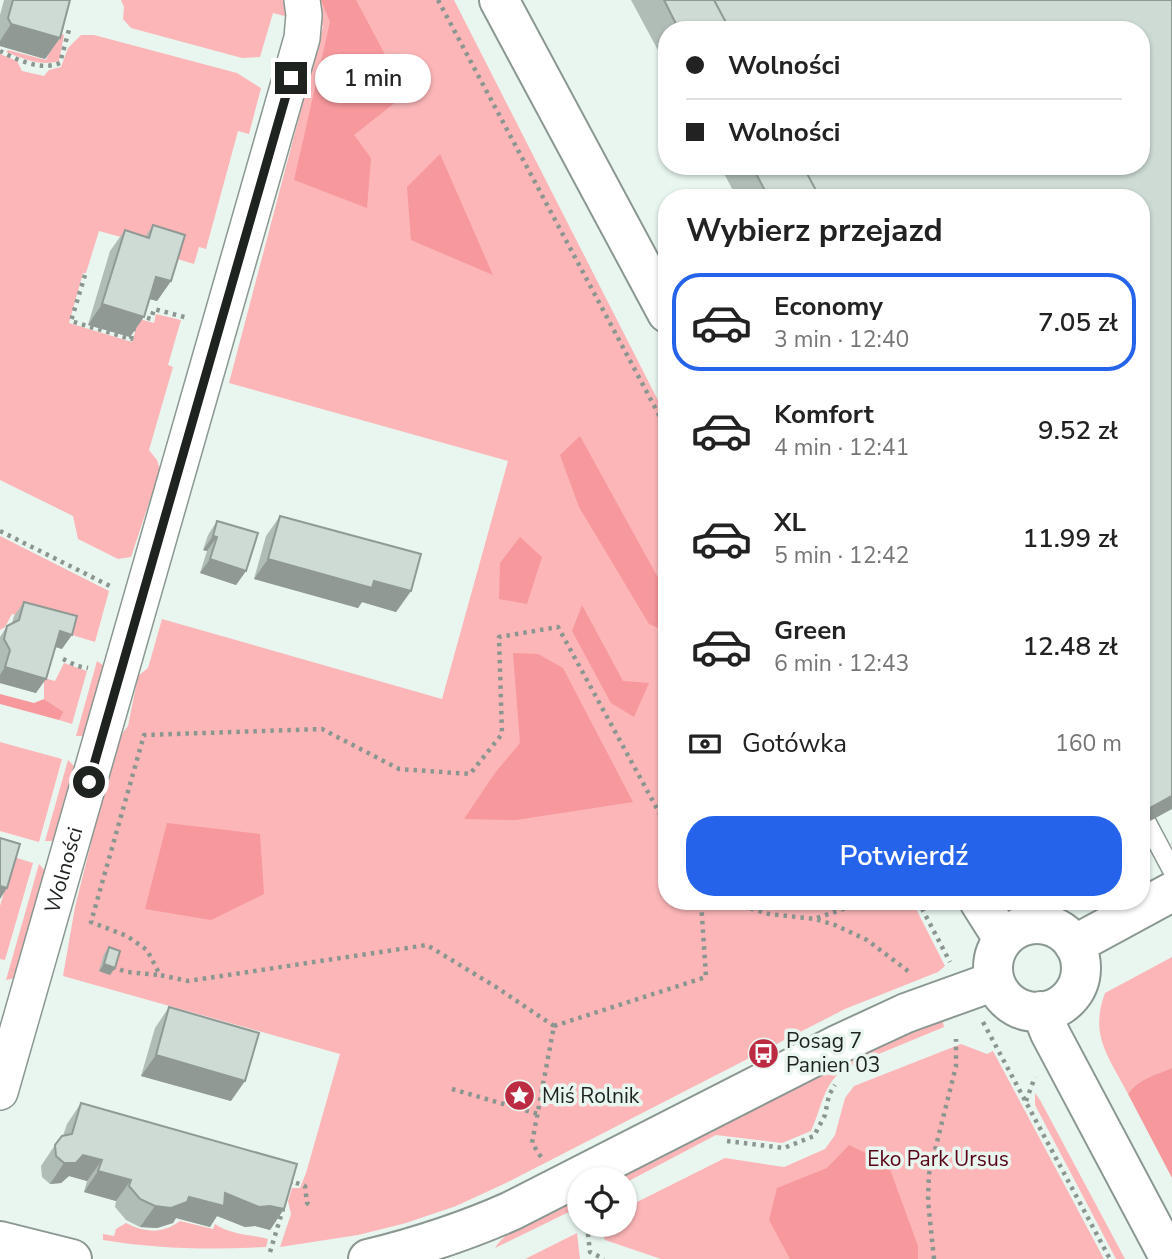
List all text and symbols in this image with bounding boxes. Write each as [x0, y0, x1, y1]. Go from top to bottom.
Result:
text: Wolności [728, 48, 840, 83]
callout: 1 min [316, 54, 431, 102]
route end [275, 62, 307, 94]
text: 1 min [344, 63, 402, 94]
text: Wolności [728, 115, 840, 150]
text: Wybierz przejazd [686, 209, 943, 252]
text: Economy [774, 289, 883, 324]
icon: car [690, 291, 753, 354]
text: 7.05 zł [1038, 305, 1118, 340]
text: 3 min · 12:40 [774, 324, 909, 355]
text: Komfort [774, 397, 874, 432]
icon: car [690, 399, 753, 462]
text: 9.52 zł [1038, 413, 1118, 448]
text: 4 min · 12:41 [774, 432, 909, 463]
text: XL [774, 505, 806, 540]
icon: car [690, 507, 753, 570]
text: 11.99 zł [1022, 521, 1118, 556]
text: 5 min · 12:42 [774, 540, 909, 571]
text: Green [774, 613, 847, 648]
icon: car [690, 615, 753, 678]
text: 12.48 zł [1022, 629, 1118, 664]
text: 6 min · 12:43 [774, 648, 909, 679]
icon: cash [686, 725, 724, 763]
text: Gotówka [742, 726, 847, 761]
text: 160 m [1055, 728, 1122, 759]
route start [73, 766, 105, 798]
button: Potwierdź [686, 816, 1122, 896]
street label: Wolności [38, 824, 89, 916]
place label: Posag 7 Panien 03 [786, 1027, 880, 1079]
bus stop icon: Posag 7 Panien 03 [746, 1036, 780, 1070]
place icon: Miś Rolnik [502, 1079, 536, 1113]
place label: Miś Rolnik [542, 1082, 640, 1110]
park label: Eko Park Ursus [867, 1145, 1009, 1173]
map controls [567, 1167, 637, 1237]
button: locate [567, 1167, 637, 1237]

